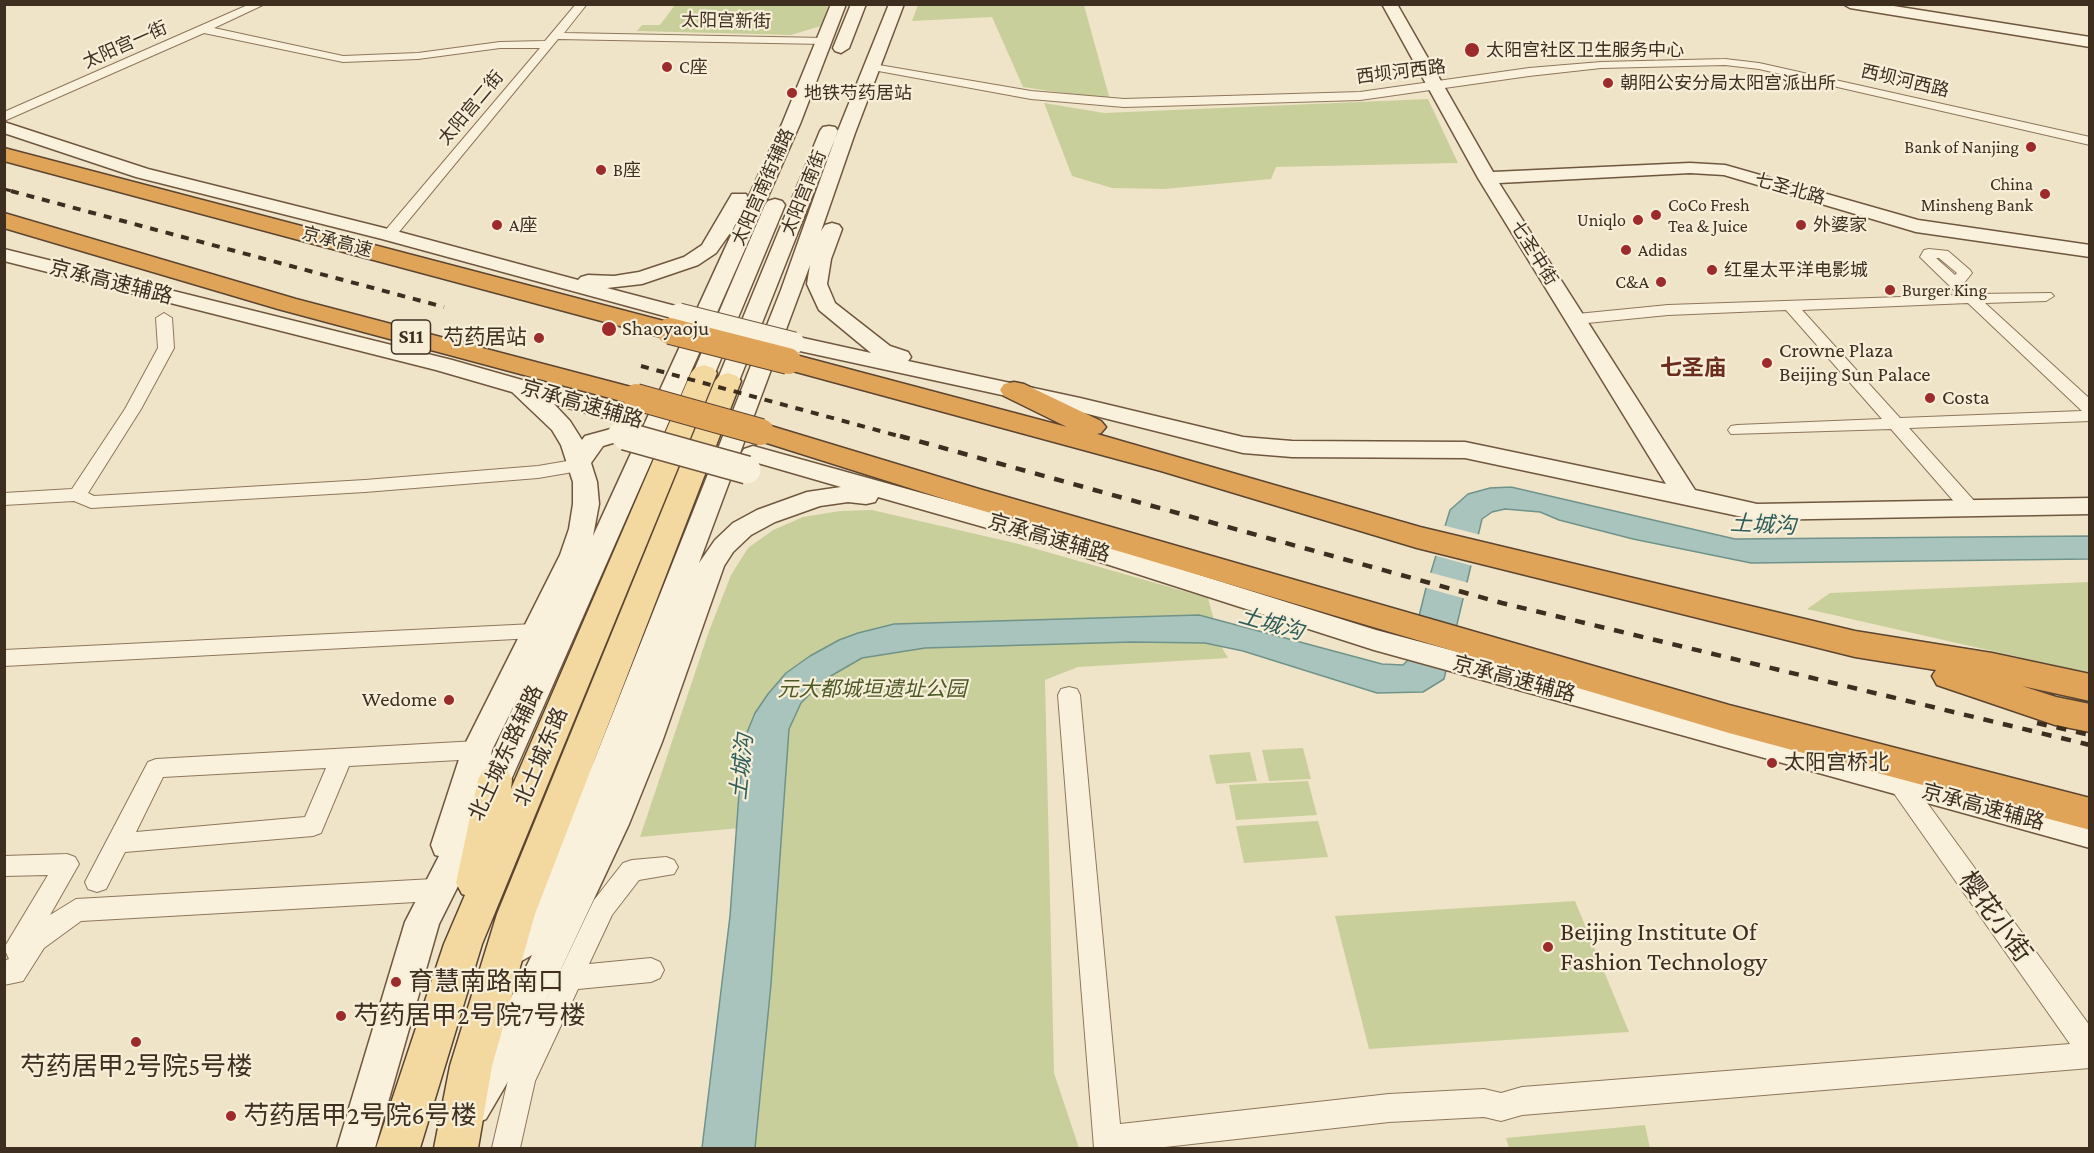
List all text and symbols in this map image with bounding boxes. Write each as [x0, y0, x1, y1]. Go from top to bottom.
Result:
street label: 太阳宫新街 [681, 9, 771, 33]
street label: 太阳宫一街 [79, 17, 171, 73]
place label: 太阳宫社区卫生服务中心 [1486, 39, 1684, 61]
marker: 太阳宫社区卫生服务中心 [1463, 41, 1481, 59]
place label: C座 [679, 56, 708, 78]
street label: 西坝河西路 [1355, 56, 1447, 88]
marker: C座 [660, 60, 674, 74]
street label: 西坝河西路 [1859, 60, 1951, 102]
street label: 太阳宫二街 [434, 67, 508, 149]
place label: 朝阳公安分局太阳宫派出所 [1620, 72, 1836, 94]
marker: 朝阳公安分局太阳宫派出所 [1601, 76, 1615, 90]
place label: 地铁芍药居站 [804, 82, 912, 104]
marker: 地铁芍药居站 [785, 86, 799, 100]
street label: 太阳宫南街辅路 [728, 125, 798, 249]
place label: Bank of Nanjing [1904, 136, 2019, 158]
marker: Bank of Nanjing [2024, 140, 2038, 154]
street label: 太阳宫南街 [777, 147, 831, 239]
place label: B座 [613, 159, 641, 181]
marker: B座 [594, 163, 608, 177]
street label: 七圣北路 [1752, 169, 1828, 209]
place label: China Minsheng Bank [1921, 173, 2033, 216]
marker: China Minsheng Bank [2038, 187, 2052, 201]
place label: CoCo Fresh Tea & Juice [1668, 194, 1750, 236]
marker: CoCo Fresh Tea & Juice [1649, 208, 1663, 222]
place label: Uniqlo [1577, 209, 1626, 231]
marker: Uniqlo [1631, 213, 1645, 227]
place label: A座 [509, 214, 537, 236]
place label: 外婆家 [1813, 214, 1867, 236]
street label: 七圣中街 [1506, 217, 1562, 289]
marker: A座 [490, 218, 504, 232]
marker: 外婆家 [1794, 218, 1808, 232]
street label: 京承高速 [299, 222, 375, 262]
place label: Adidas [1638, 239, 1687, 261]
marker: Adidas [1619, 243, 1633, 257]
street label: 京承高速辅路 [47, 255, 175, 309]
place label: 红星太平洋电影城 [1724, 259, 1868, 281]
marker: 红星太平洋电影城 [1705, 263, 1719, 277]
place label: C&A [1615, 271, 1649, 293]
marker: C&A [1654, 275, 1668, 289]
place label: Burger King [1902, 279, 1987, 301]
marker: Burger King [1883, 283, 1897, 297]
place label: Shaoyaoju [622, 316, 709, 342]
road number: S11 [392, 320, 430, 354]
marker: Shaoyaoju [600, 320, 618, 338]
place label: 芍药居站 [443, 325, 527, 351]
marker: 芍药居站 [532, 331, 546, 345]
place label: Crowne Plaza Beijing Sun Palace [1779, 338, 1930, 388]
district label: 七圣庙 [1660, 355, 1726, 381]
marker: Crowne Plaza Beijing Sun Palace [1760, 356, 1774, 370]
street label: 京承高速辅路 [518, 375, 646, 433]
place label: Costa [1942, 385, 1990, 411]
marker: Costa [1923, 391, 1937, 405]
street label: 京承高速辅路 [985, 509, 1113, 567]
water label: 土城沟 [1729, 510, 1797, 540]
water label: 土城沟 [1236, 602, 1306, 646]
street label: 京承高速辅路 [1450, 651, 1578, 707]
park label: 元大都城垣遗址公园 [778, 677, 966, 703]
street label: 北土城东路辅路 [464, 681, 548, 825]
place label: Wedome [362, 687, 437, 713]
marker: Wedome [442, 693, 456, 707]
street label: 北土城东路 [509, 704, 573, 810]
water label: 土城沟 [725, 733, 759, 801]
place label: 太阳宫桥北 [1784, 750, 1889, 776]
marker: 太阳宫桥北 [1765, 756, 1779, 770]
street label: 京承高速辅路 [1919, 779, 2047, 835]
street label: 樱花小街 [1952, 866, 2038, 968]
place label: Beijing Institute Of Fashion Technology [1560, 916, 1767, 978]
marker: Beijing Institute Of Fashion Technology [1541, 940, 1555, 954]
place label: 育慧南路南口 [408, 966, 564, 998]
marker: 育慧南路南口 [389, 975, 403, 989]
place label: 芍药居甲2号院7号楼 [353, 1000, 585, 1032]
marker: 芍药居甲2号院7号楼 [334, 1009, 348, 1023]
marker: 芍药居甲2号院5号楼 [129, 1035, 143, 1049]
place label: 芍药居甲2号院5号楼 [20, 1051, 252, 1083]
place label: 芍药居甲2号院6号楼 [243, 1100, 477, 1132]
marker: 芍药居甲2号院6号楼 [224, 1109, 238, 1123]

